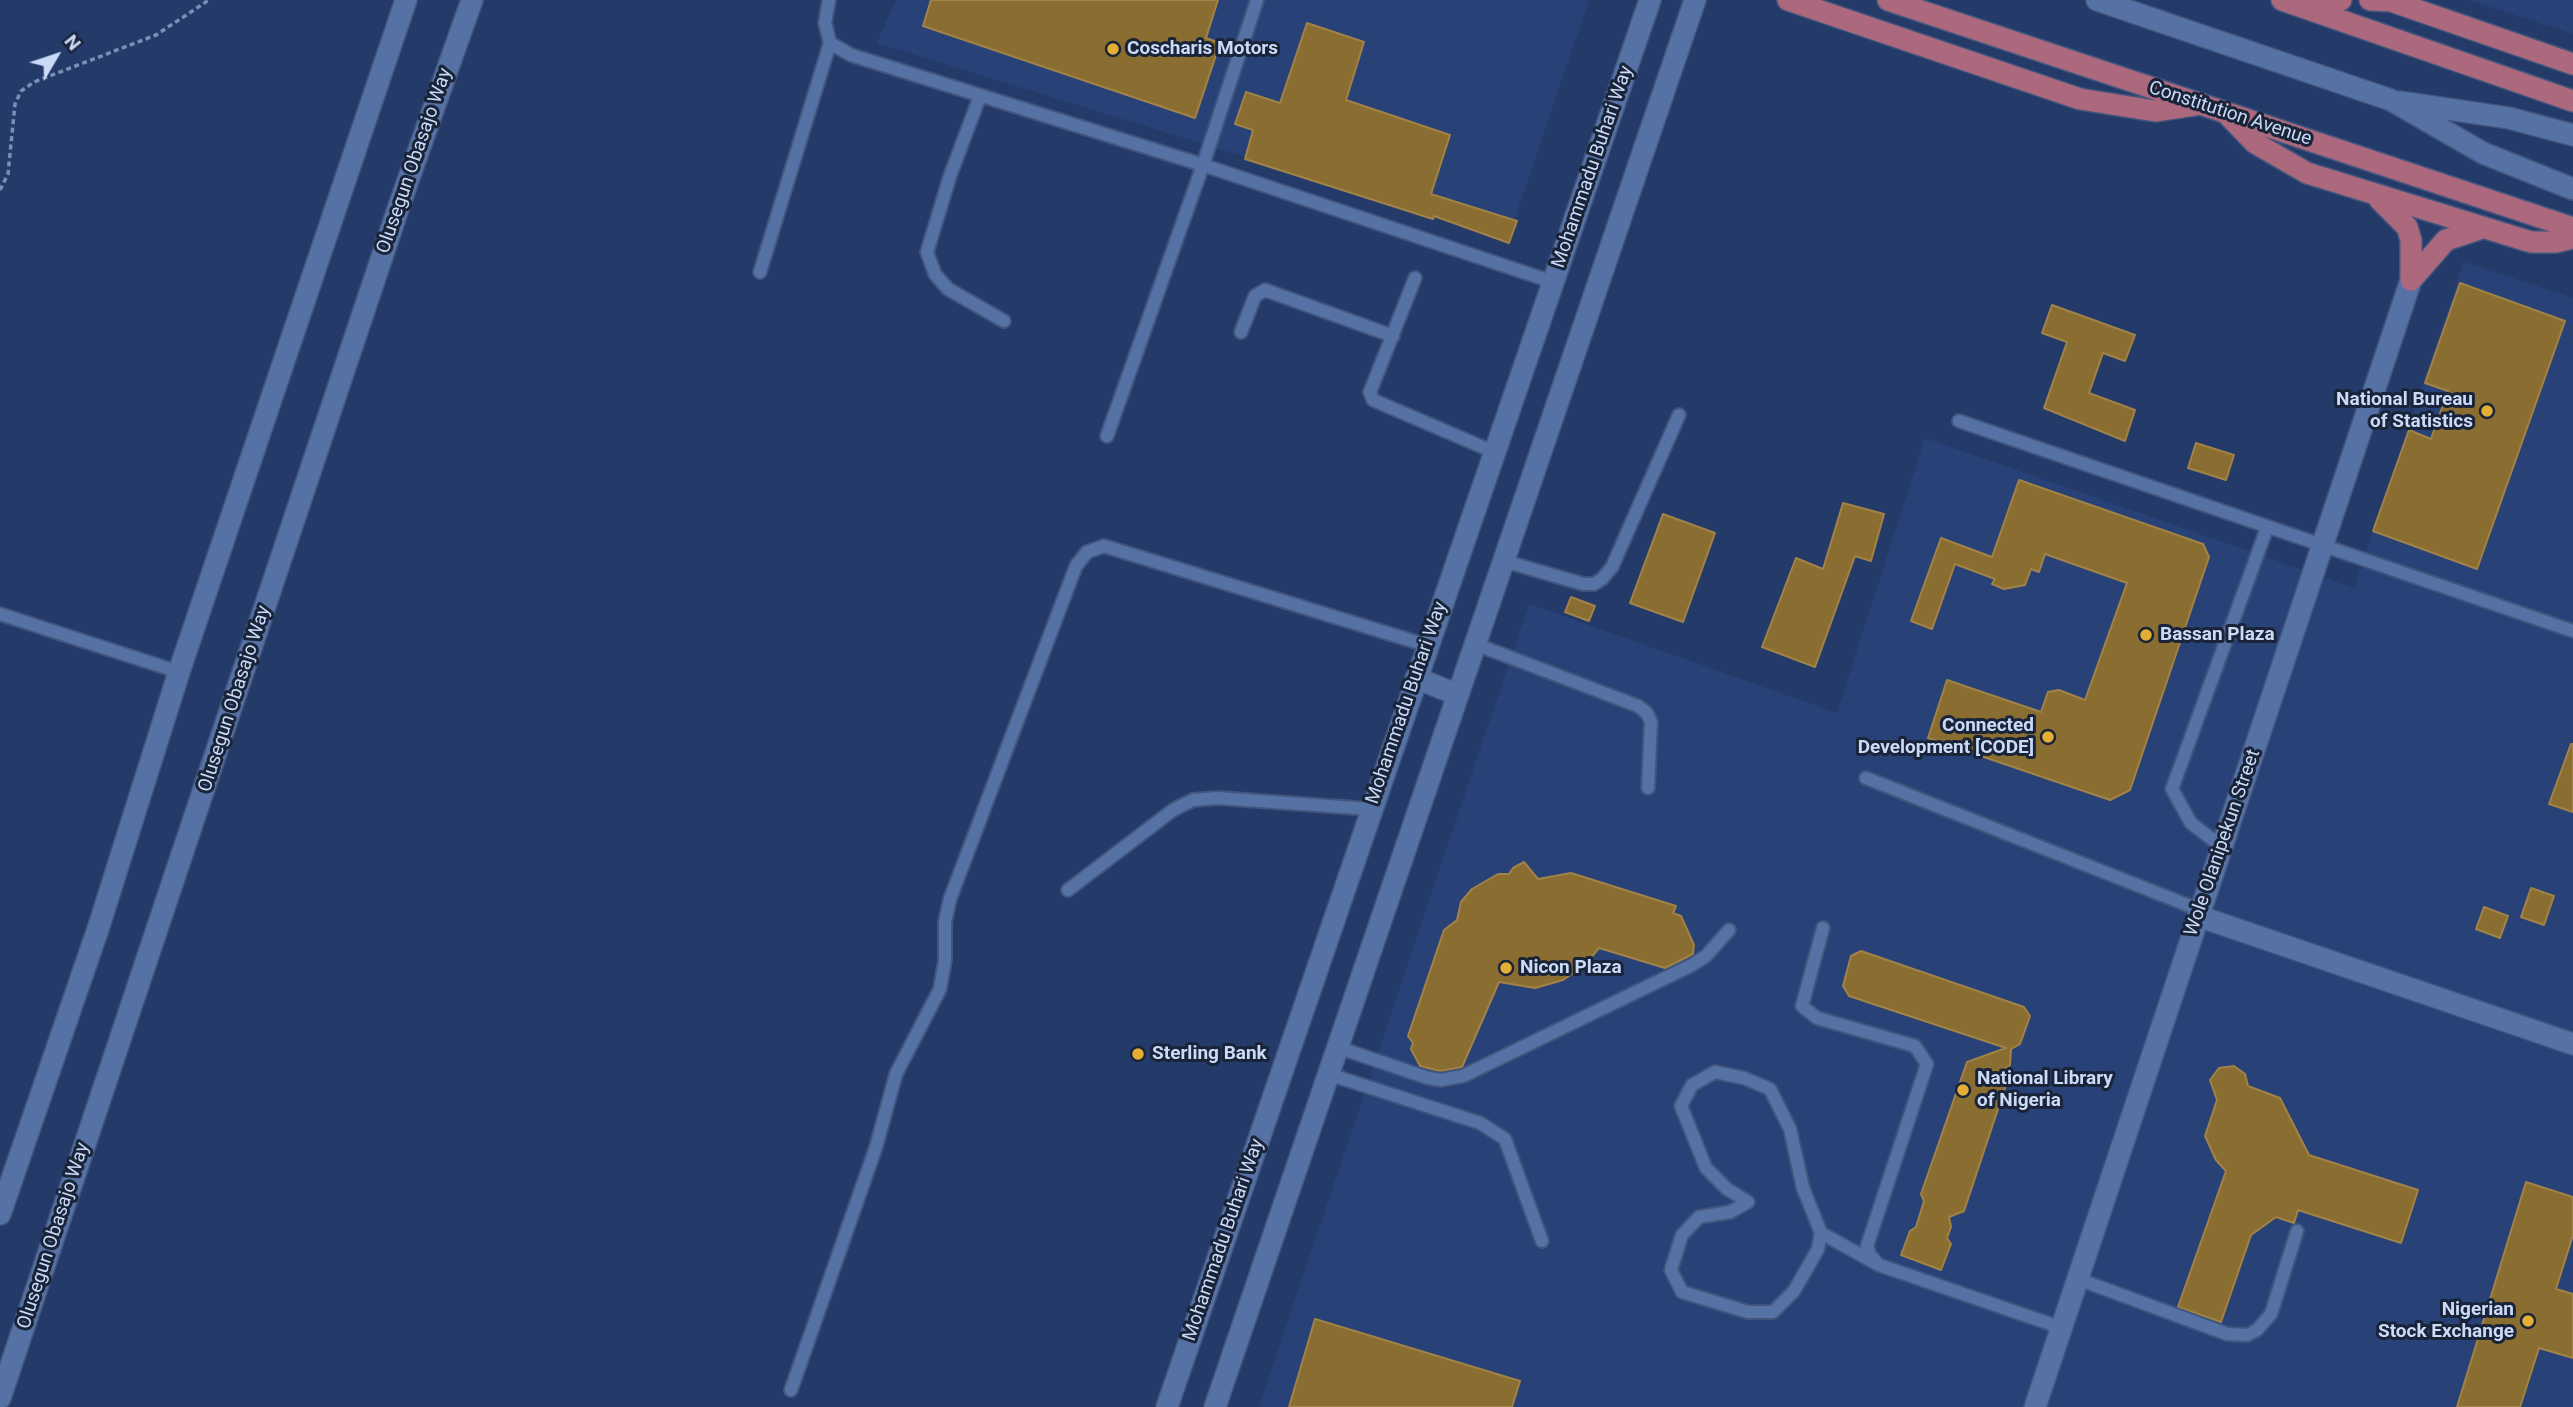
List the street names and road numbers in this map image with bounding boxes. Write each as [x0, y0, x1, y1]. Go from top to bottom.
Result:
street label: Mohammadu Buhari Way [1548, 63, 1638, 271]
street label: Olusegun Obasajo Way [373, 65, 457, 257]
street label: Constitution Avenue [2146, 77, 2314, 151]
street label: Mohammadu Buhari Way [1362, 599, 1452, 807]
street label: Olusegun Obasajo Way [194, 603, 276, 795]
street label: Wole Olanipekun Street [2180, 747, 2266, 939]
street label: Mohammadu Buhari Way [1179, 1136, 1269, 1344]
street label: Olusegun Obasajo Way [13, 1140, 95, 1332]

